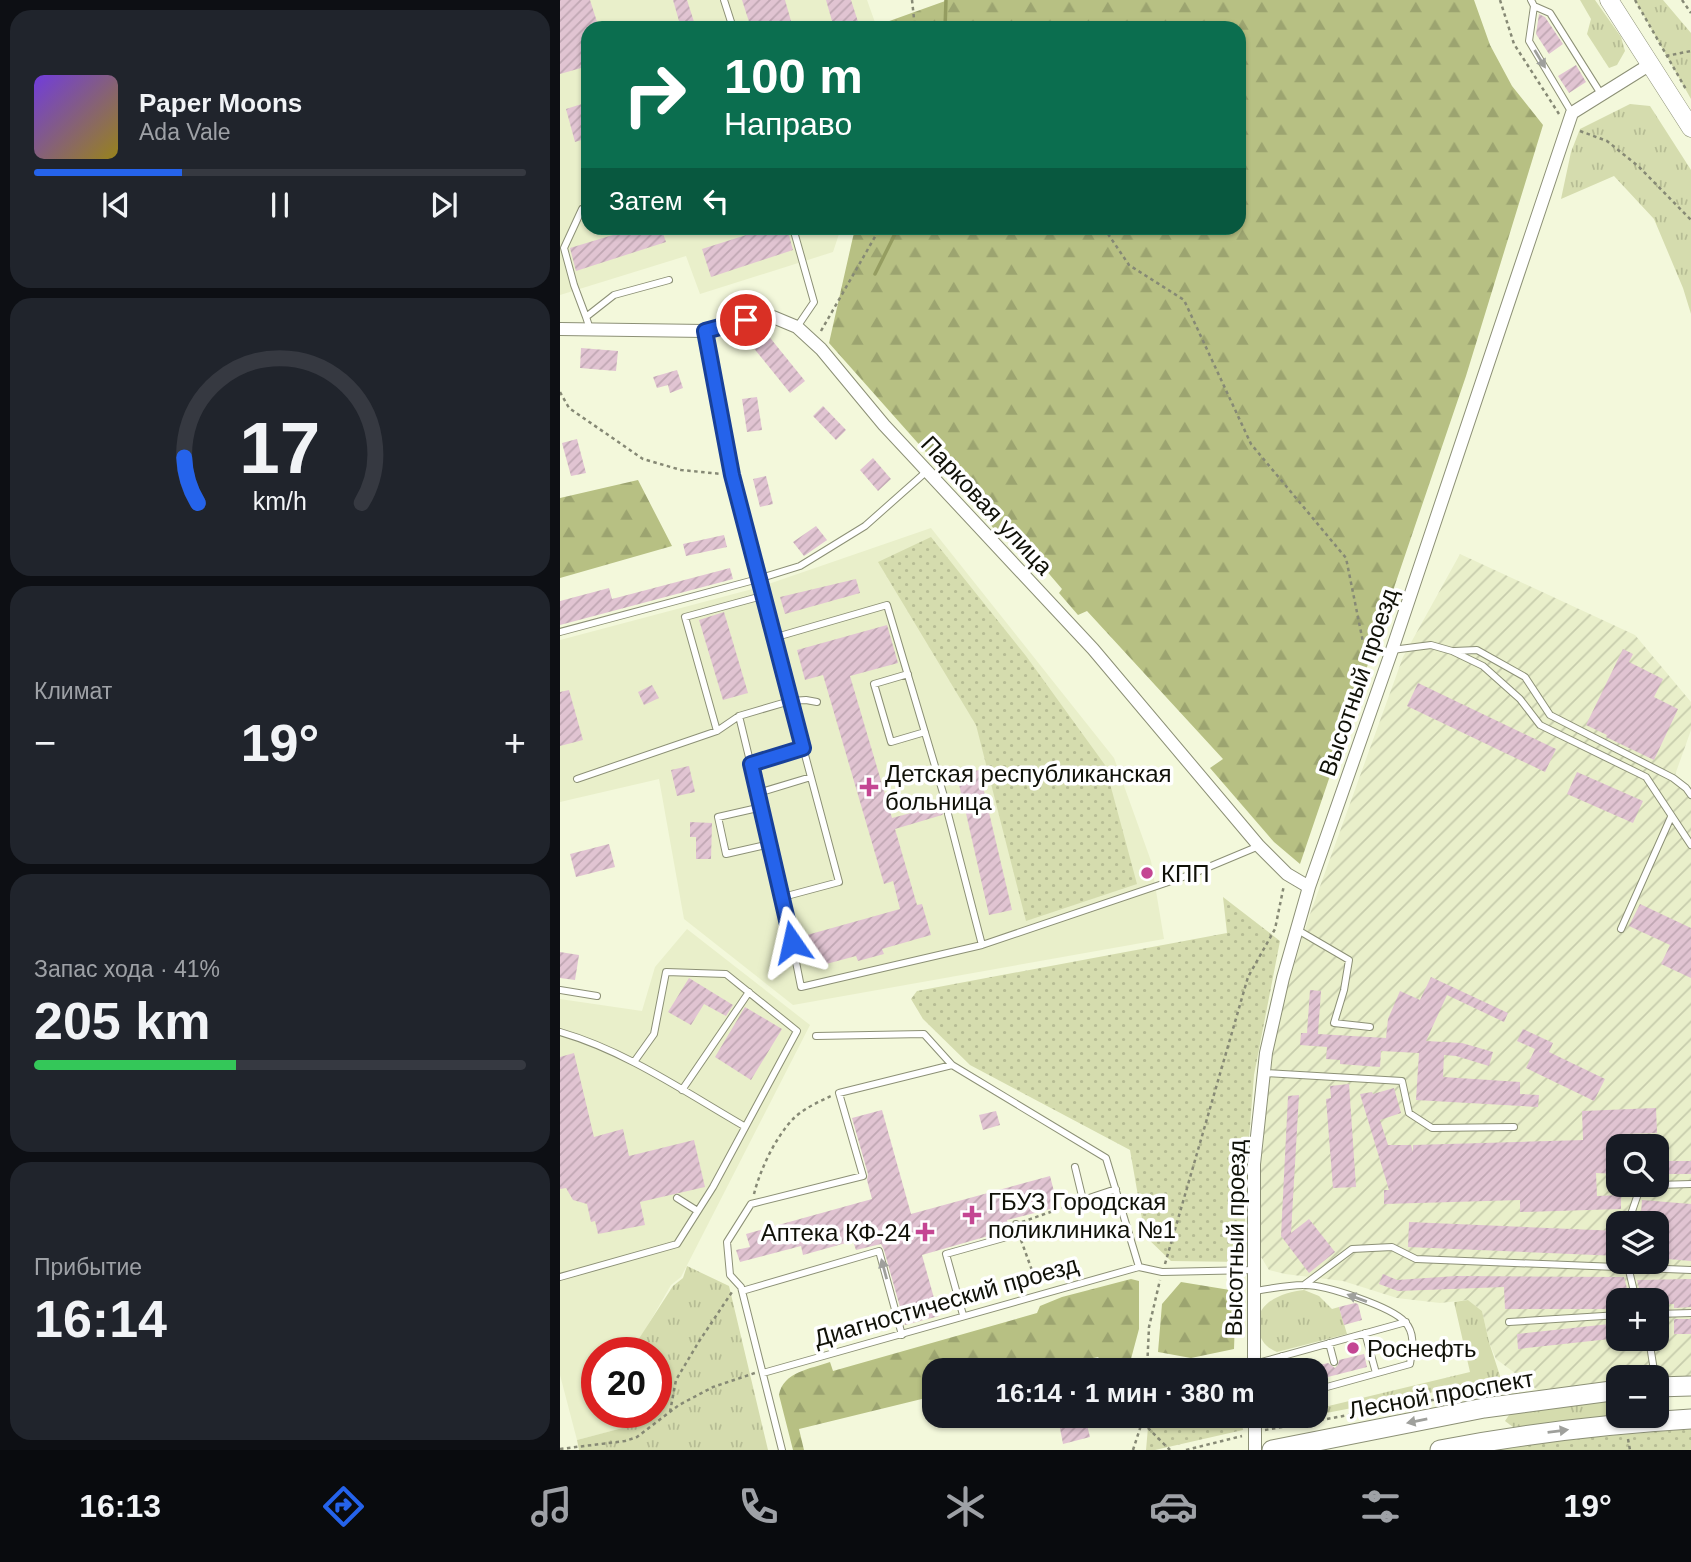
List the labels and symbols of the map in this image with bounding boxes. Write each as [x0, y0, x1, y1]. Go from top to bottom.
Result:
one-way arrow [1533, 50, 1546, 69]
pin [716, 290, 776, 350]
street label: Парковая улица [916, 430, 1059, 580]
street label: Высотный проезд [1313, 585, 1403, 779]
place label: Детская республиканская больница [885, 760, 1172, 815]
marker: Детская республиканская больница [859, 777, 879, 797]
place label: КПП [1161, 860, 1209, 887]
marker: КПП [1139, 865, 1155, 881]
position arrow [755, 905, 829, 979]
street label: Высотный проезд [1220, 1139, 1250, 1337]
place label: ГБУЗ Городская поликлиника №1 [988, 1188, 1176, 1243]
marker: ГБУЗ Городская поликлиника №1 [962, 1205, 982, 1225]
place label: Аптека КФ-24 [761, 1219, 911, 1246]
marker: Аптека КФ-24 [917, 1224, 933, 1240]
street label: Диагностический проезд [811, 1250, 1081, 1352]
one-way arrow [879, 1259, 889, 1280]
one-way arrow [1346, 1292, 1367, 1303]
place label: Роснефть [1367, 1335, 1477, 1362]
speed limit sign: 20 [581, 1337, 672, 1428]
marker: Роснефть [1345, 1340, 1361, 1356]
street label: Лесной проспект [1346, 1364, 1536, 1424]
one-way arrow [1406, 1416, 1428, 1427]
one-way arrow [1547, 1426, 1569, 1437]

